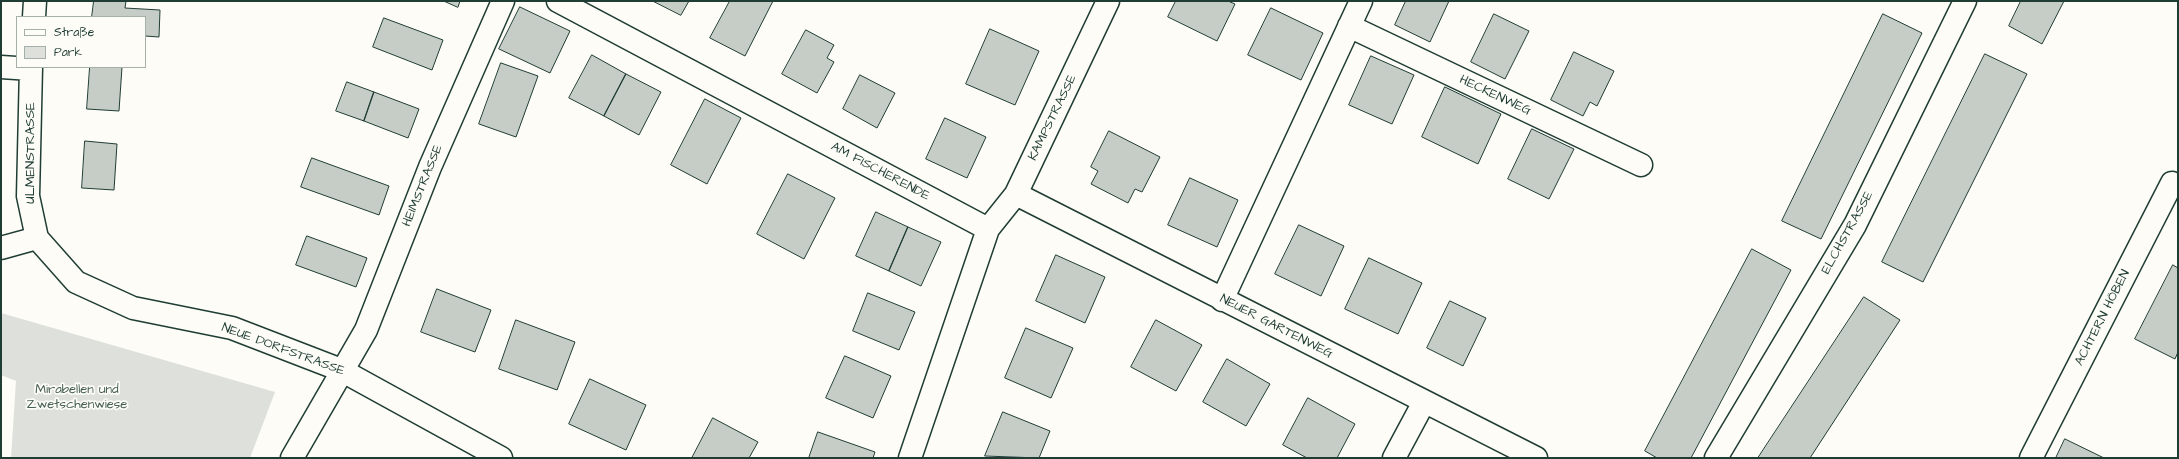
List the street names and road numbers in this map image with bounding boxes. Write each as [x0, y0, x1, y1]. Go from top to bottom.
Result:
street label: KAMPSTRASSE [1025, 72, 1081, 164]
street label: HECKENWEG [1457, 73, 1533, 119]
street label: ULMENSTRASSE [23, 102, 39, 204]
street label: AM FISCHERENDE [828, 139, 932, 205]
street label: HEIMSTRASSE [400, 143, 446, 229]
street label: ELCHSTRASSE [1819, 189, 1877, 277]
street label: ACHTERN HÖBEN [2072, 267, 2134, 369]
street label: NEUER GARTENWEG [1217, 292, 1335, 362]
street label: NEUE DORFSTRASSE [219, 320, 347, 380]

